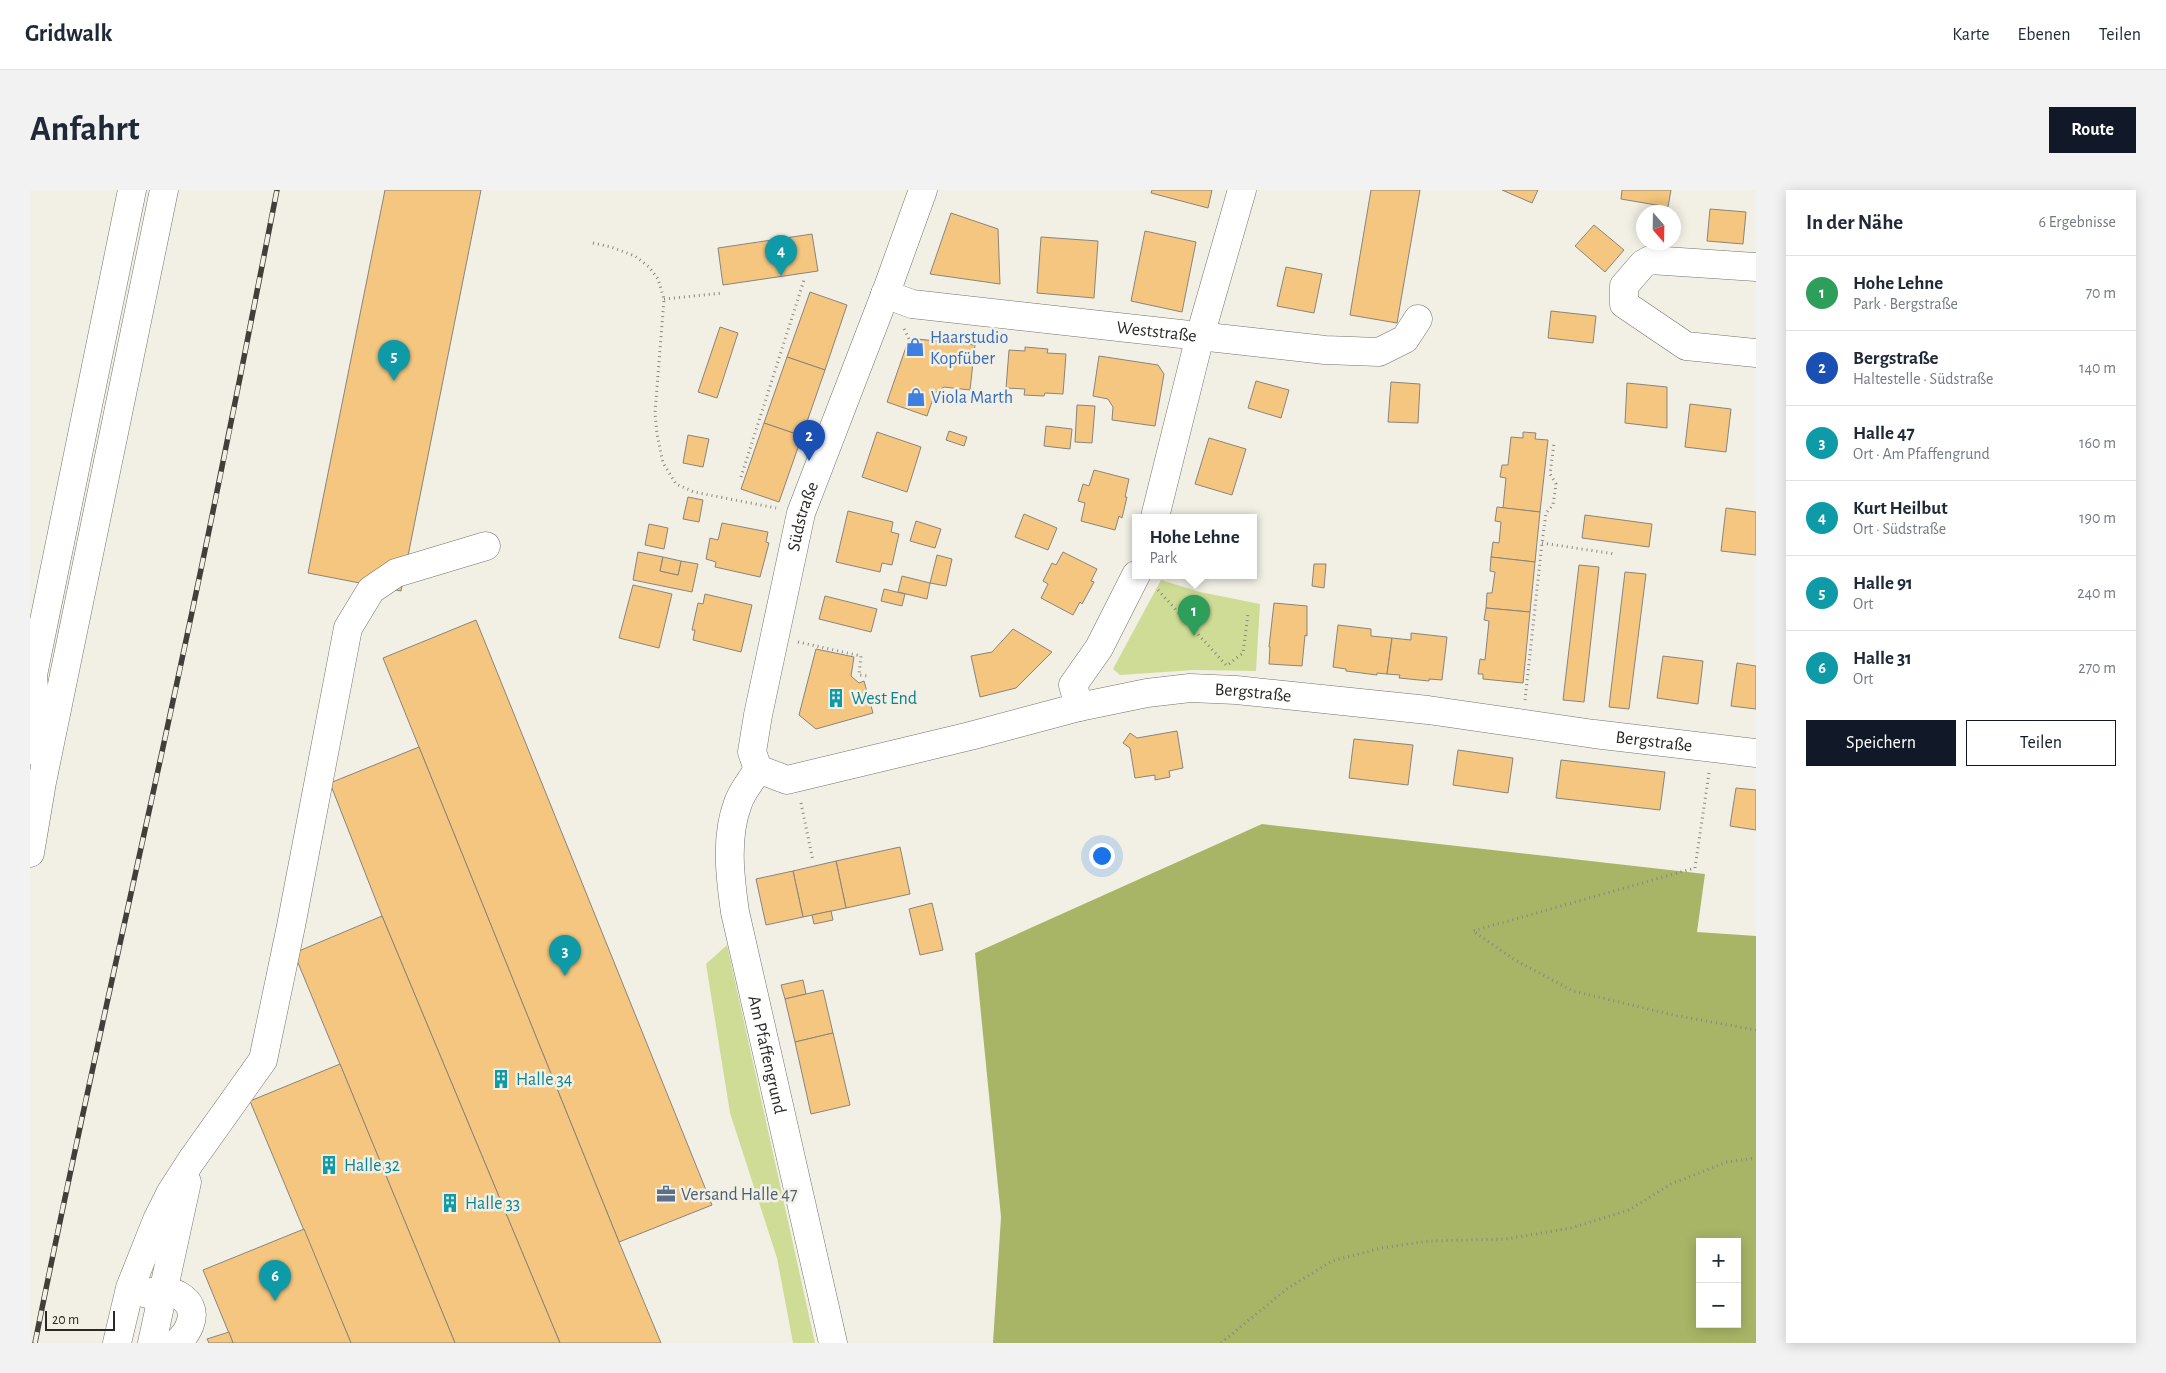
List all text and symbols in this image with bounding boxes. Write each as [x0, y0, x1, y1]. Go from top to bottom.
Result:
text: Gridwalk [25, 22, 112, 46]
text: Karte [1952, 26, 1990, 44]
text: Ebenen [2018, 26, 2071, 44]
text: Teilen [2099, 26, 2141, 44]
button: Route [2049, 107, 2136, 153]
text: Anfahrt [30, 112, 140, 147]
north arrow [1636, 205, 1681, 250]
text: In der Nähe [1806, 212, 1903, 233]
text: 6 Ergebnisse [2039, 214, 2116, 230]
pin: 4 [765, 235, 797, 276]
text: Hohe Lehne [1853, 274, 1943, 293]
text: 1 [1819, 285, 1825, 301]
text: 70 m [2085, 285, 2116, 301]
text: Park · Bergstraße [1853, 296, 1958, 312]
street label: Weststraße [1115, 319, 1198, 346]
place label: Haarstudio Kopfüber [930, 329, 1008, 368]
shop icon: Haarstudio Kopfüber [904, 336, 926, 358]
pin: 5 [378, 340, 410, 381]
text: Bergstraße [1853, 349, 1939, 368]
text: 2 [1818, 360, 1826, 376]
text: 140 m [2079, 360, 2116, 376]
text: Haltestelle · Südstraße [1853, 371, 1993, 387]
shop icon: Viola Marth [905, 386, 927, 408]
place label: Viola Marth [931, 389, 1013, 407]
pin: 2 [793, 420, 825, 461]
text: Halle 47 [1853, 424, 1915, 443]
text: 3 [1819, 435, 1825, 451]
text: 160 m [2079, 435, 2116, 451]
text: Ort · Am Pfaffengrund [1853, 446, 1990, 462]
street label: Südstraße [785, 480, 822, 553]
text: Kurt Heilbut [1853, 499, 1948, 518]
text: 4 [1818, 510, 1826, 526]
text: 190 m [2079, 510, 2116, 526]
popup [1132, 514, 1257, 579]
text: Ort · Südstraße [1853, 521, 1946, 537]
text: Hohe Lehne [1149, 528, 1240, 547]
text: Park [1149, 550, 1177, 566]
text: Halle 91 [1853, 574, 1913, 593]
text: 5 [1819, 585, 1825, 601]
text: 240 m [2077, 585, 2116, 601]
pin: 1 [1178, 595, 1210, 636]
text: Ort [1853, 596, 1873, 612]
text: Halle 31 [1853, 649, 1912, 668]
text: 6 [1818, 660, 1826, 676]
text: 270 m [2078, 660, 2116, 676]
text: Ort [1853, 671, 1873, 687]
street label: Bergstraße [1214, 681, 1292, 706]
building icon: West End [825, 687, 847, 709]
place label: West End [851, 690, 917, 708]
button: Speichern [1806, 720, 1956, 766]
button: Teilen [1966, 720, 2116, 766]
street label: Bergstraße [1615, 729, 1693, 755]
your location [1089, 843, 1115, 869]
pin: 3 [549, 935, 581, 976]
street label: Am Pfaffengrund [744, 994, 789, 1116]
building icon: Halle 34 [490, 1068, 512, 1090]
place label: Halle 34 [516, 1071, 573, 1089]
building icon: Halle 32 [318, 1154, 340, 1176]
place label: Halle 32 [344, 1157, 400, 1175]
office icon: Versand Halle 47 [655, 1183, 677, 1205]
place label: Versand Halle 47 [681, 1186, 797, 1204]
building icon: Halle 33 [439, 1192, 461, 1214]
place label: Halle 33 [465, 1195, 520, 1213]
map controls [1696, 1238, 1741, 1328]
button: + [1696, 1238, 1741, 1283]
pin: 6 [259, 1260, 291, 1301]
button: − [1696, 1283, 1741, 1328]
scale bar [45, 1308, 115, 1331]
text: 20 m [52, 1313, 79, 1327]

